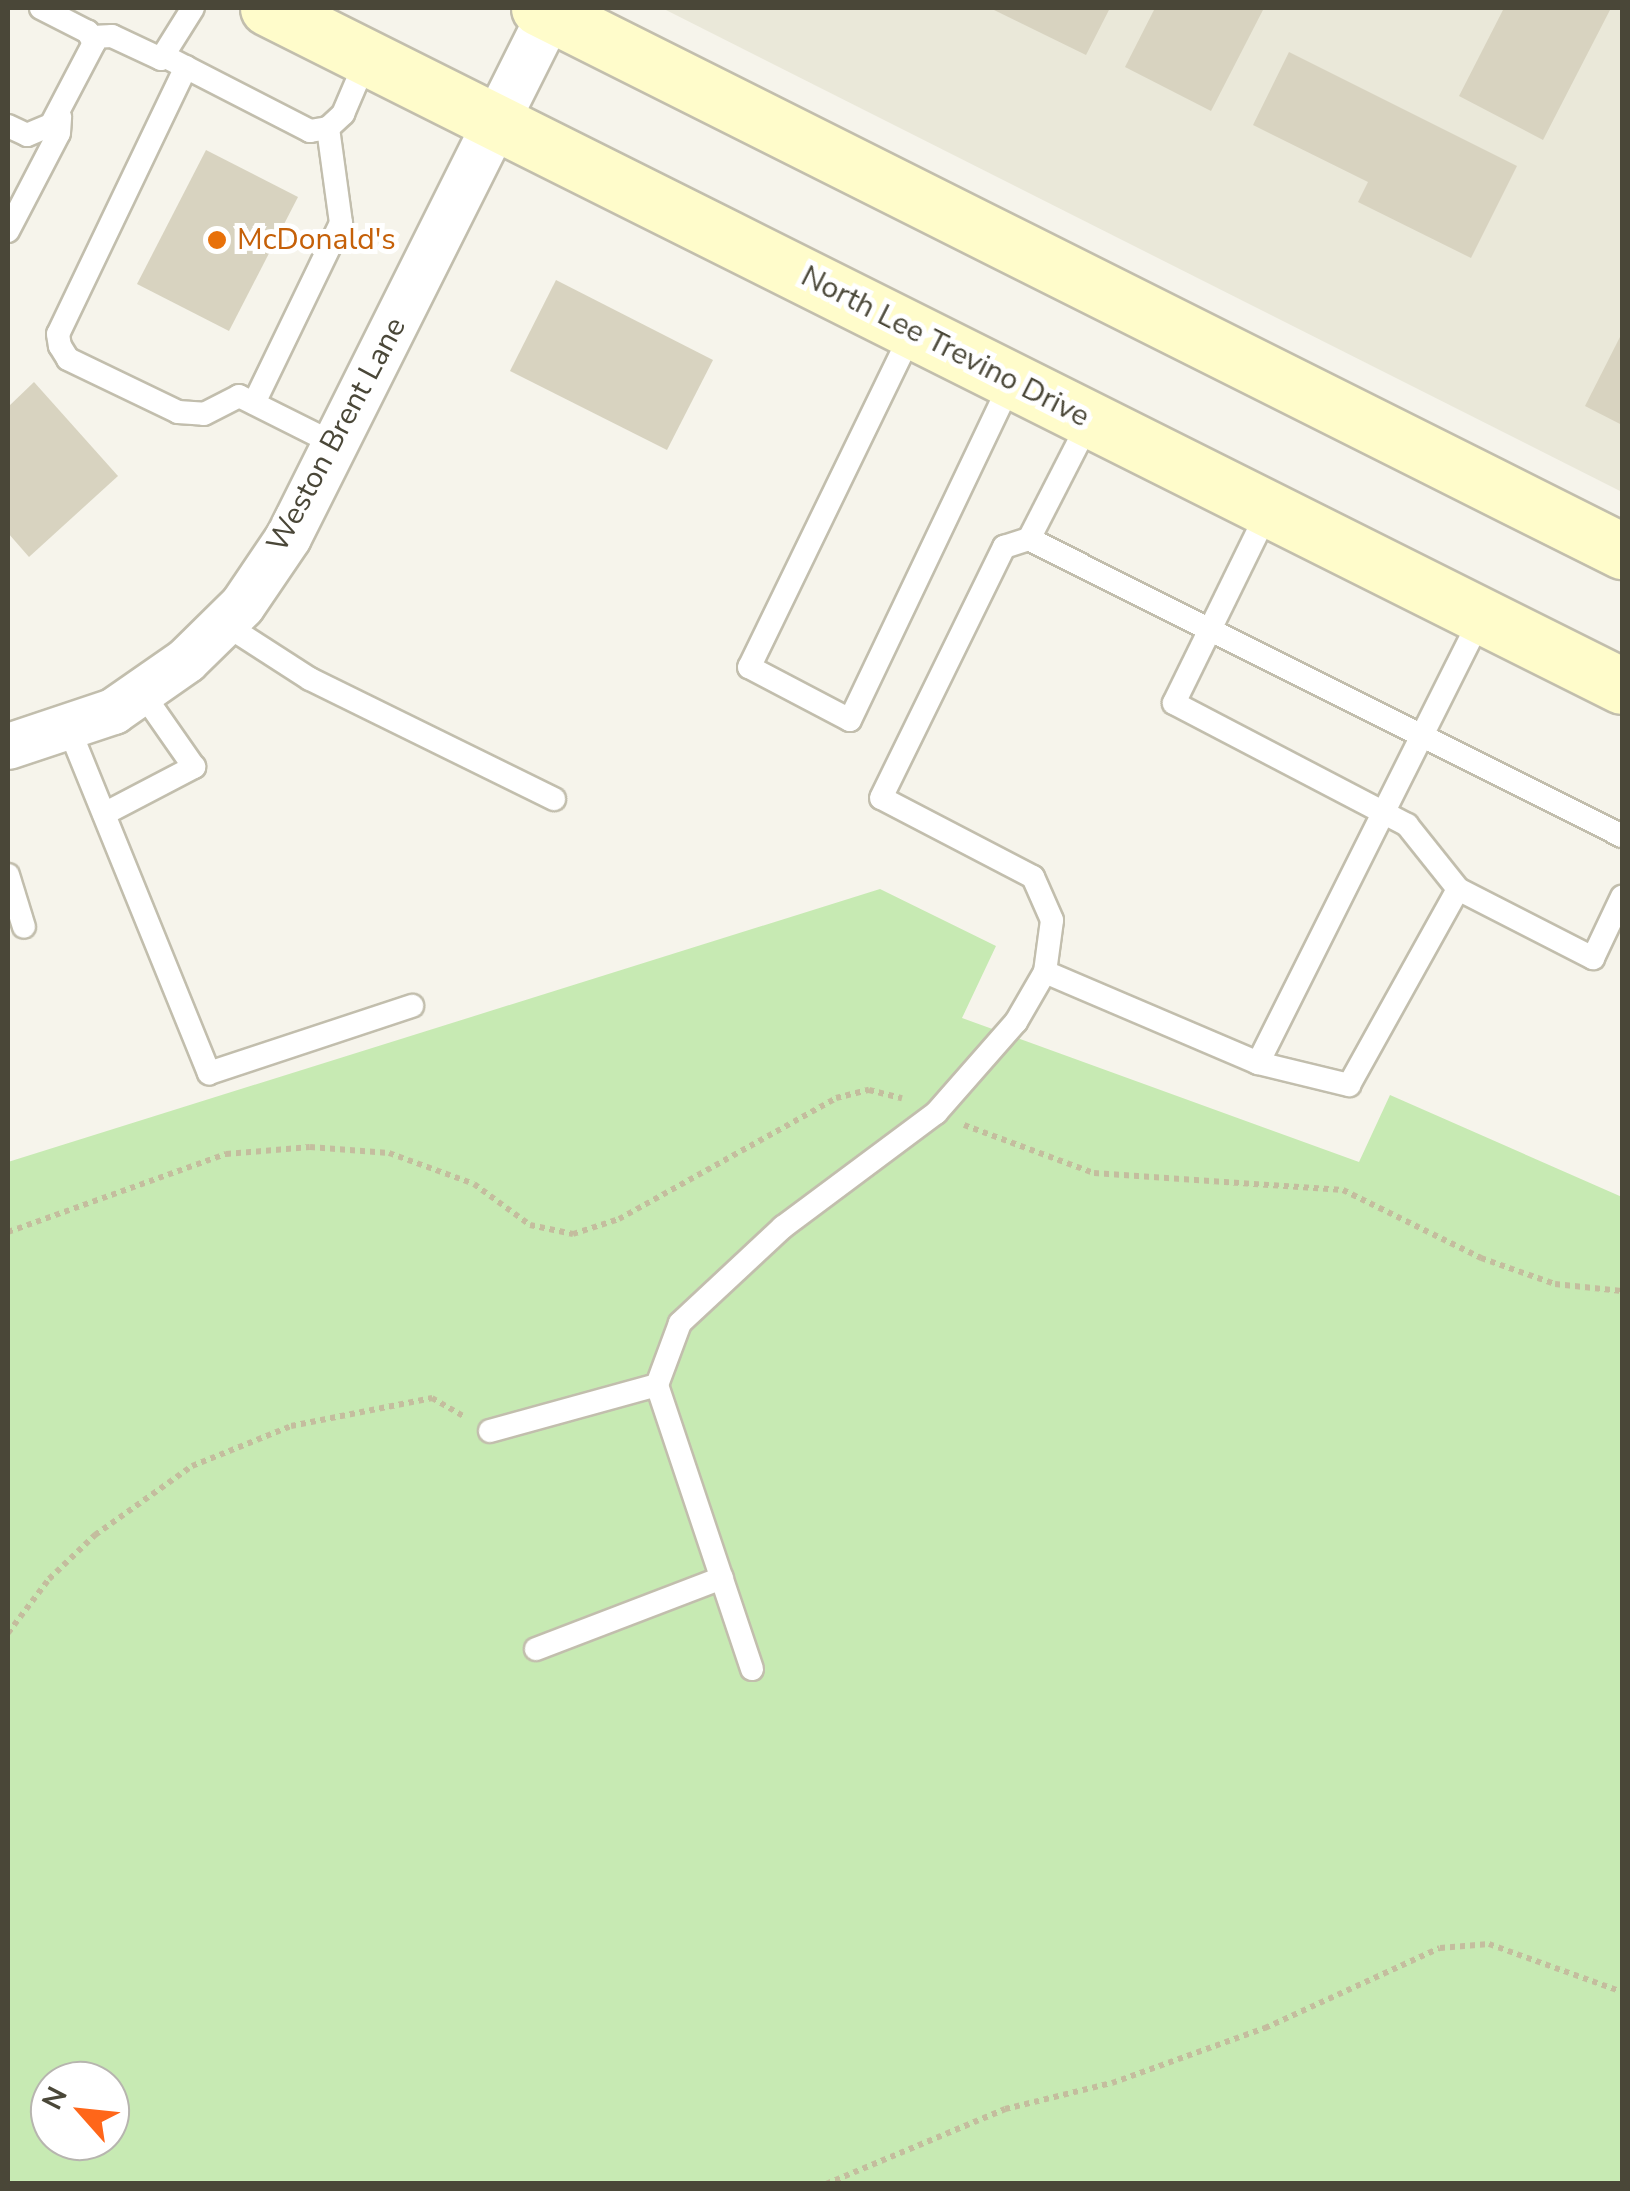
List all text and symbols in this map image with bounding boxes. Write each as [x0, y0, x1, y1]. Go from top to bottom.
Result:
place label: McDonald's [237, 222, 396, 258]
marker: McDonald's [206, 229, 228, 251]
street label: North Lee Trevino Drive [795, 259, 1095, 435]
street label: Weston Brent Lane [260, 312, 414, 558]
north arrow [30, 2061, 130, 2161]
text: N [33, 2080, 77, 2116]

